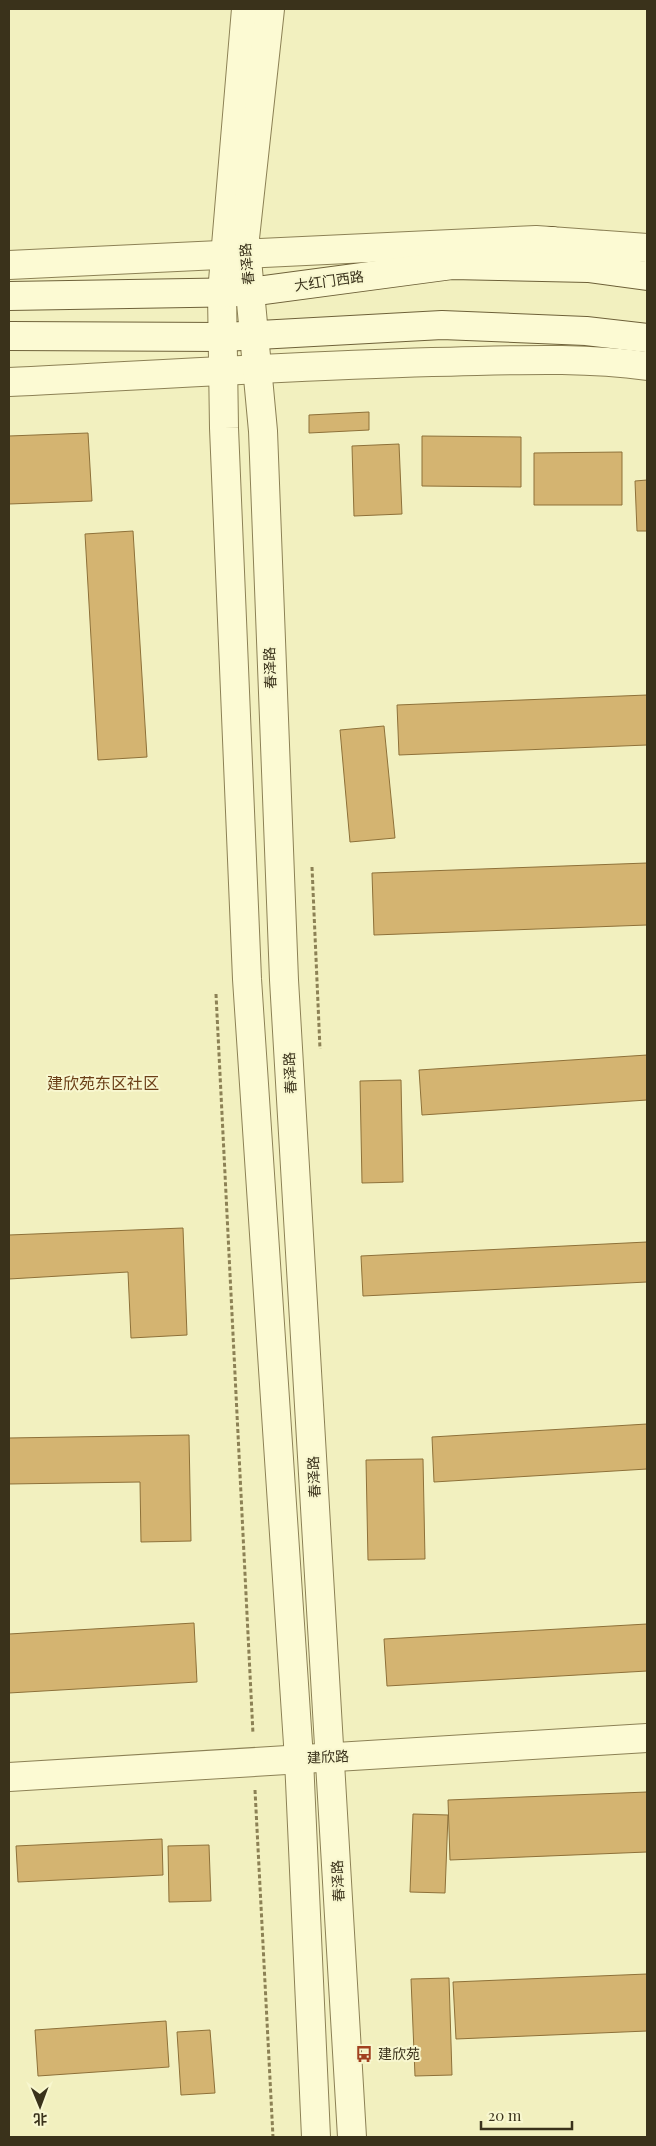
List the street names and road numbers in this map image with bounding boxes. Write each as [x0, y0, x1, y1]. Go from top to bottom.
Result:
street label: 春泽路 [235, 242, 258, 286]
street label: 大红门西路 [293, 266, 365, 295]
street label: 春泽路 [259, 647, 280, 689]
street label: 春泽路 [279, 1052, 300, 1094]
street label: 春泽路 [303, 1456, 324, 1498]
street label: 建欣路 [307, 1746, 349, 1767]
street label: 春泽路 [327, 1860, 348, 1902]

